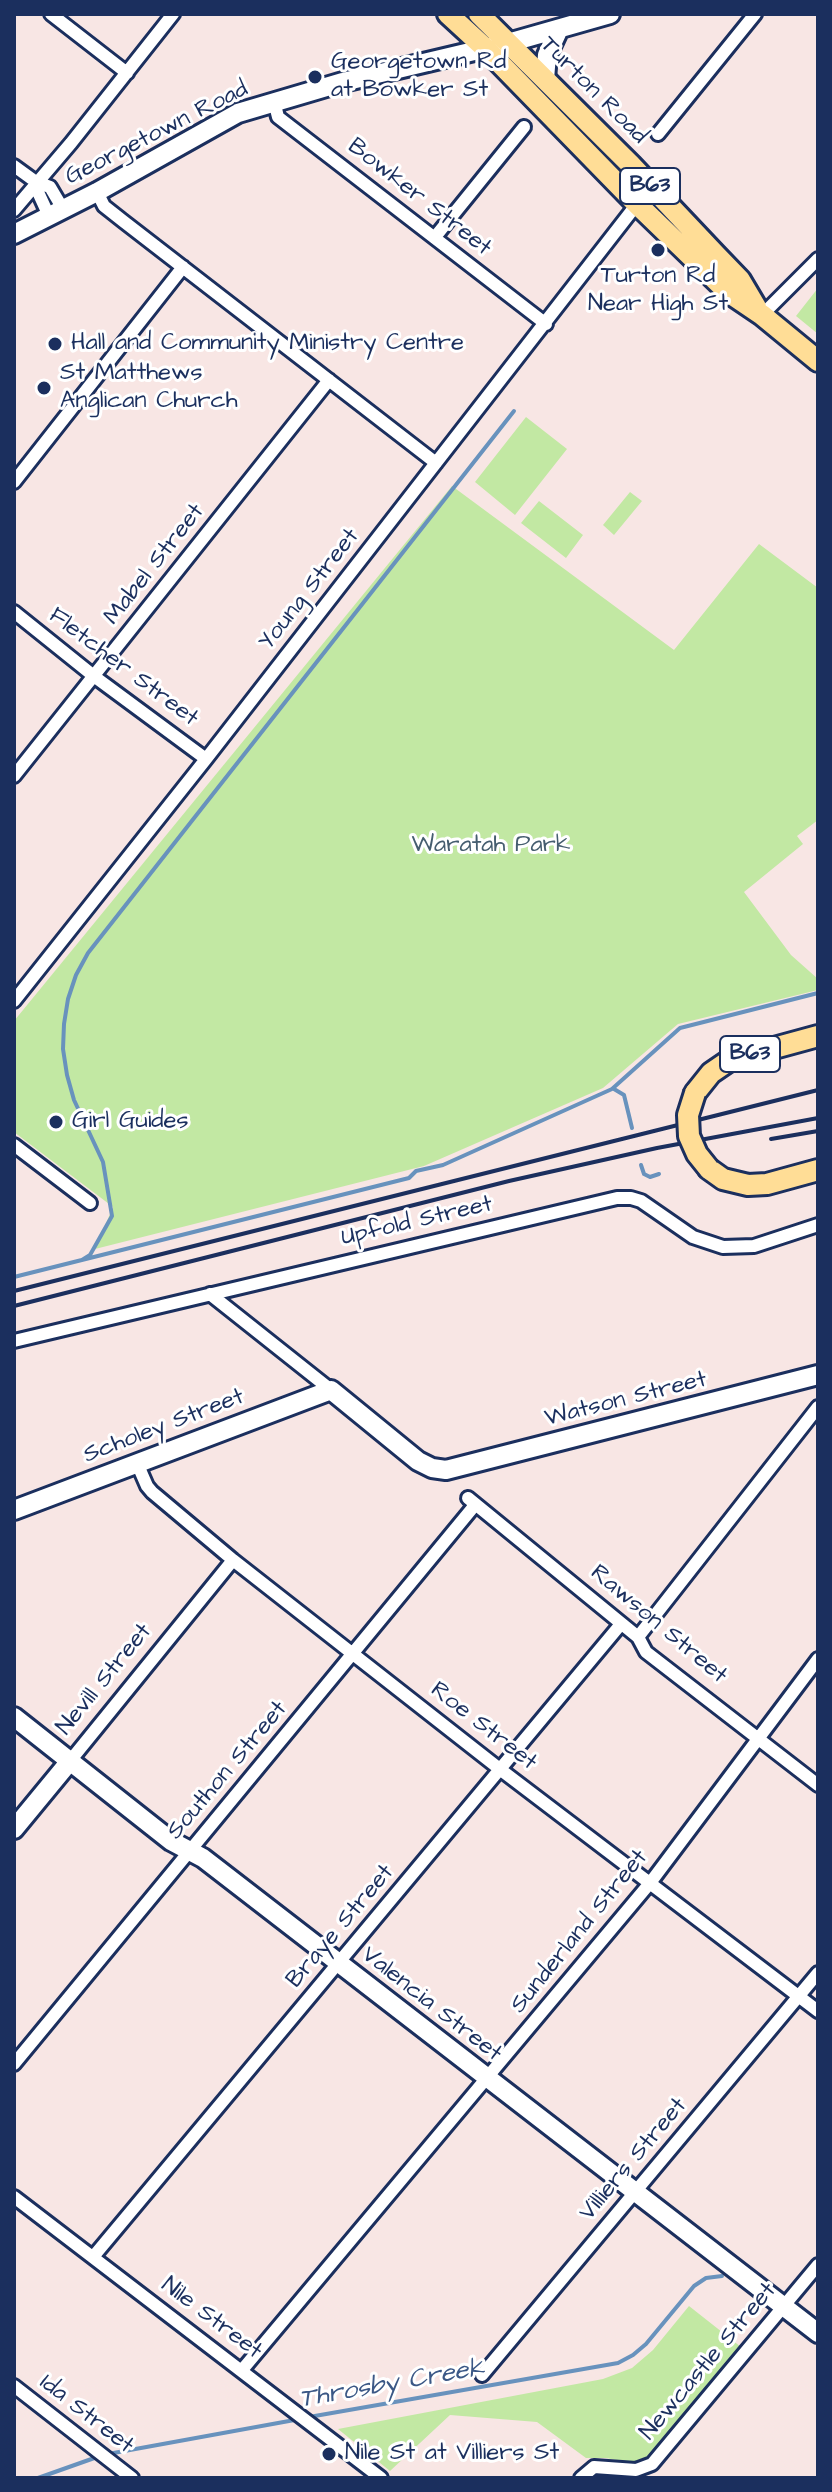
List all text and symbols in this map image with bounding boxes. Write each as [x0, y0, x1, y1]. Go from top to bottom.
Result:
street label: Turton Road [533, 31, 653, 151]
place label: Georgetown Rd at Bowker St [331, 49, 506, 105]
marker: Georgetown Rd at Bowker St [306, 68, 324, 86]
street label: Georgetown Road [61, 76, 253, 192]
street label: Bowker Street [341, 133, 497, 263]
road number: B63 [620, 168, 680, 204]
marker: Turton Rd Near High St [649, 241, 667, 259]
place label: Turton Rd Near High St [588, 263, 728, 319]
place label: Hall and Community Ministry Centre [71, 330, 464, 358]
marker: Hall and Community Ministry Centre [46, 335, 64, 353]
place label: St Matthews Anglican Church [60, 360, 238, 416]
marker: St Matthews Anglican Church [35, 379, 53, 397]
street label: Mabel Street [99, 499, 211, 631]
street label: Young Street [254, 523, 366, 657]
street label: Fletcher Street [42, 602, 204, 734]
park label: Waratah Park [411, 832, 571, 860]
road number: B63 [720, 1036, 780, 1072]
place label: Girl Guides [72, 1108, 189, 1136]
marker: Girl Guides [47, 1113, 65, 1131]
street label: Upfold Street [339, 1191, 495, 1253]
street label: Watson Street [542, 1366, 710, 1434]
street label: Scholey Street [80, 1383, 248, 1471]
street label: Rawson Street [584, 1559, 732, 1691]
street label: Nevill Street [51, 1618, 159, 1742]
street label: Roe Street [424, 1676, 542, 1778]
street label: Southon Street [162, 1696, 294, 1846]
street label: Sunderland Street [505, 1844, 655, 2020]
street label: Braye Street [281, 1859, 401, 1995]
street label: Valencia Street [355, 1941, 507, 2069]
street label: Villiers Street [574, 2093, 694, 2227]
street label: Nile Street [155, 2272, 267, 2366]
street label: Newcastle Street [635, 2277, 783, 2447]
water label: Throsby Creek [297, 2353, 487, 2417]
street label: Ida Street [33, 2369, 139, 2461]
place label: Nile St at Villiers St [345, 2440, 559, 2468]
marker: Nile St at Villiers St [320, 2445, 338, 2463]

